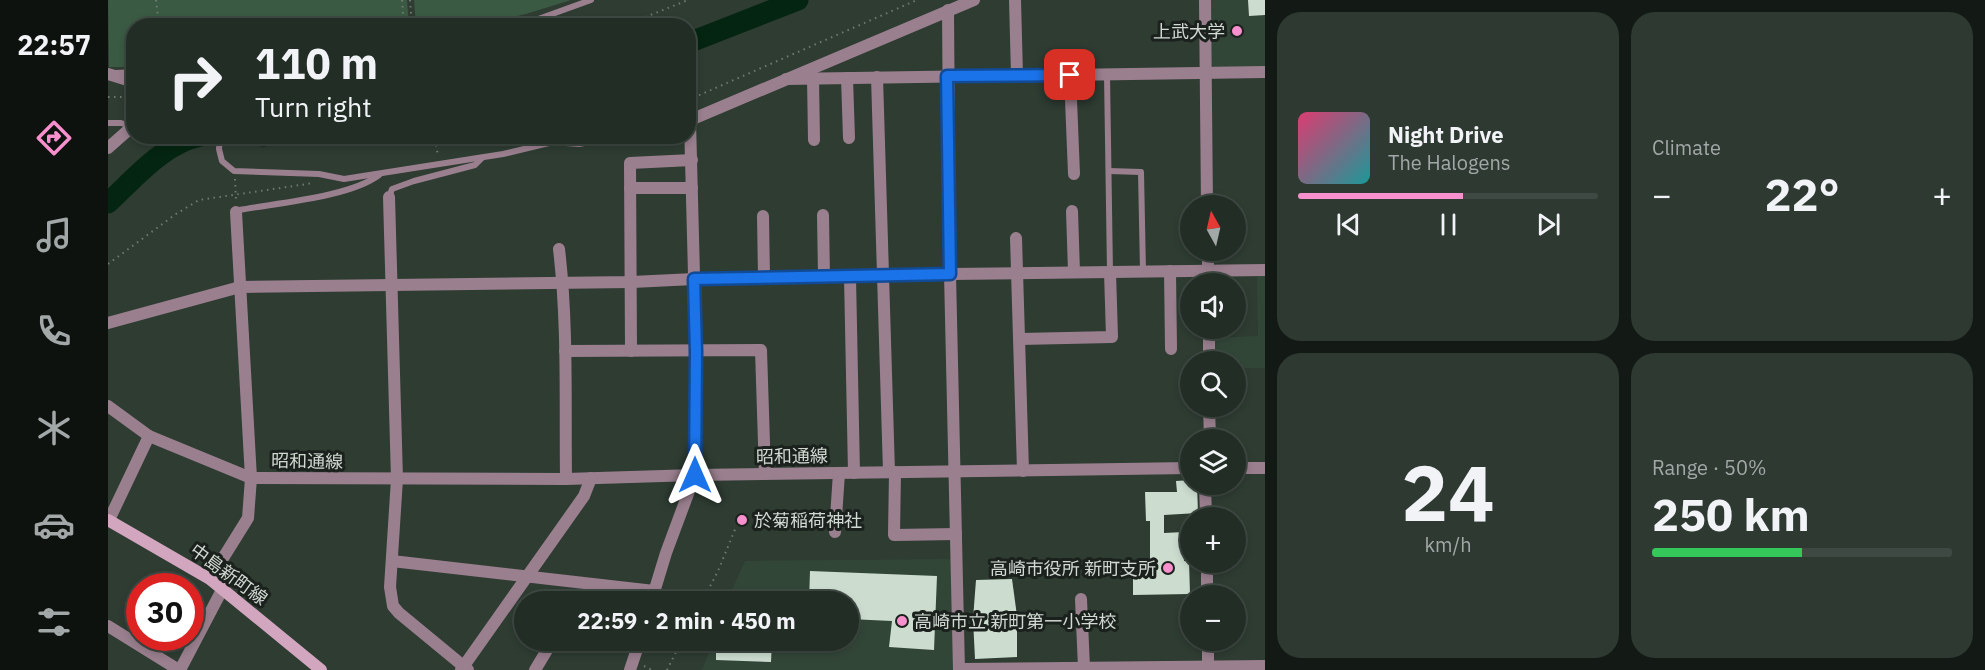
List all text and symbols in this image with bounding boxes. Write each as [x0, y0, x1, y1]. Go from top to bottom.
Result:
place label: 上武大学 [1153, 20, 1225, 43]
marker: 上武大学 [1230, 24, 1244, 38]
text: 22:57 [17, 27, 91, 62]
text: 110 m [255, 36, 378, 91]
icon: right [156, 42, 234, 120]
pin [1044, 49, 1095, 100]
icon: arrive [1053, 58, 1086, 91]
text: Turn right [255, 89, 372, 124]
icon: directions [33, 117, 75, 159]
text: Night Drive [1388, 120, 1504, 149]
text: Climate [1652, 134, 1721, 161]
text: The Halogens [1388, 149, 1510, 176]
text: 22° [1764, 165, 1840, 223]
text: − [1652, 173, 1672, 216]
text: + [1932, 173, 1952, 216]
north arrow [1180, 195, 1246, 261]
map controls [1180, 195, 1246, 651]
icon: previous [1332, 208, 1365, 241]
icon: pause [1432, 208, 1465, 241]
icon: next [1532, 208, 1565, 241]
icon: music [33, 214, 75, 256]
button: sound [1180, 273, 1246, 339]
icon: phone [33, 310, 75, 352]
button: search [1180, 351, 1246, 417]
icon: climate [33, 407, 75, 449]
button: layers [1180, 429, 1246, 495]
text: 24 [1401, 441, 1495, 542]
position arrow [663, 443, 727, 507]
street label: 昭和通線 [756, 444, 828, 468]
street label: 昭和通線 [271, 449, 343, 473]
text: Range · 50% [1652, 454, 1767, 481]
text: 250 km [1652, 485, 1810, 543]
icon: car [33, 504, 75, 546]
button: + [1180, 507, 1246, 573]
place label: 於菊稲荷神社 [754, 509, 862, 532]
marker: 於菊稲荷神社 [735, 513, 749, 527]
text: km/h [1424, 531, 1472, 558]
street label: 中島新町線 [186, 538, 272, 610]
place label: 高崎市役所 新町支所 [990, 557, 1156, 580]
marker: 高崎市役所 新町支所 [1161, 561, 1175, 575]
speed limit sign: 30 [126, 573, 204, 651]
button: − [1180, 585, 1246, 651]
icon: filters [33, 601, 75, 643]
text: 22:59 · 2 min · 450 m [577, 606, 796, 635]
place label: 高崎市立 新町第一小学校 [914, 610, 1116, 633]
marker: 高崎市立 新町第一小学校 [895, 614, 909, 628]

